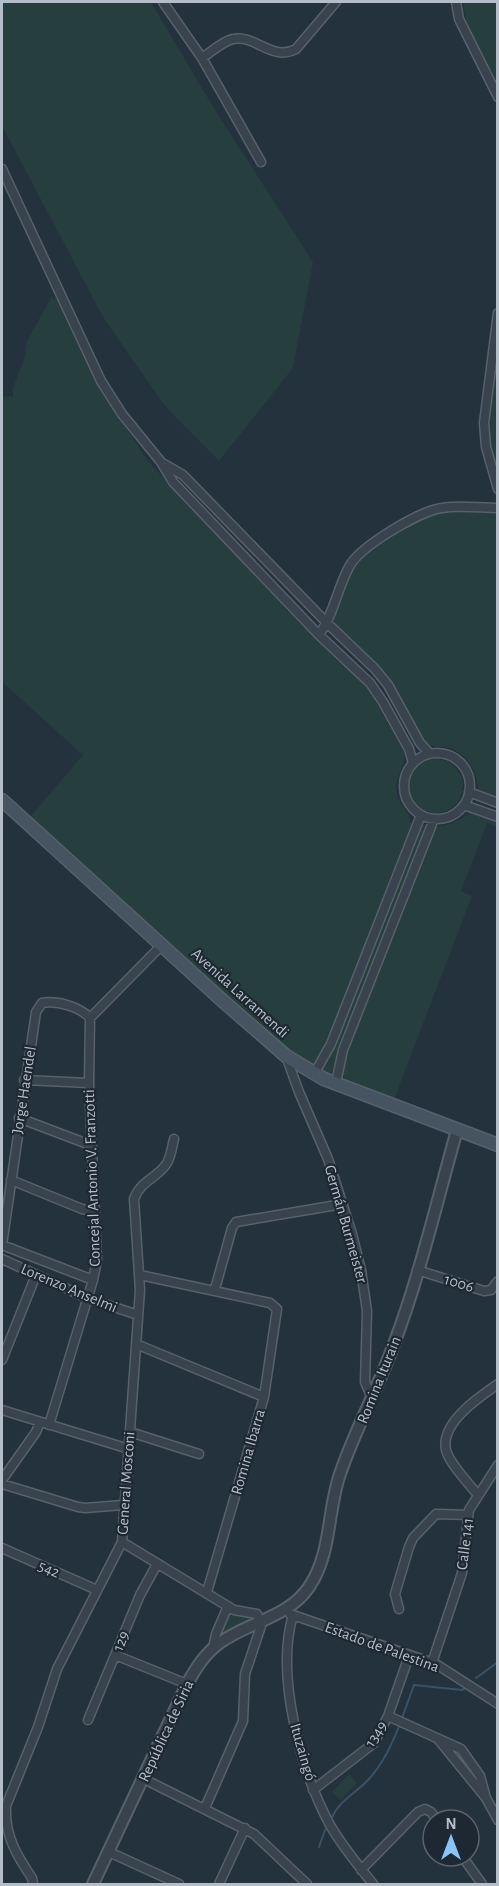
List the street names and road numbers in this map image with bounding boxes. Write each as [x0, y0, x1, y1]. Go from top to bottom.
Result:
street label: Avenida Larramendi [188, 945, 292, 1041]
street label: Jorge Haendel [9, 1045, 39, 1135]
street label: Concejal Antonio V. Franzotti [81, 1089, 104, 1267]
street label: Germán Burmeister [322, 1163, 371, 1286]
street label: Lorenzo Anselmi [18, 1261, 120, 1315]
street label: 1006 [442, 1271, 476, 1295]
street label: Romina Iturain [354, 1334, 404, 1426]
street label: Romina Ibarra [228, 1407, 268, 1497]
street label: General Mosconi [114, 1431, 138, 1535]
street label: Calle 141 [454, 1517, 476, 1571]
street label: 542 [36, 1557, 62, 1581]
street label: Estado de Palestina [323, 1619, 441, 1675]
street label: 129 [110, 1629, 132, 1653]
street label: República de Siria [135, 1678, 197, 1784]
street label: 1349 [362, 1718, 390, 1750]
street label: Ituzaingó [287, 1721, 319, 1783]

